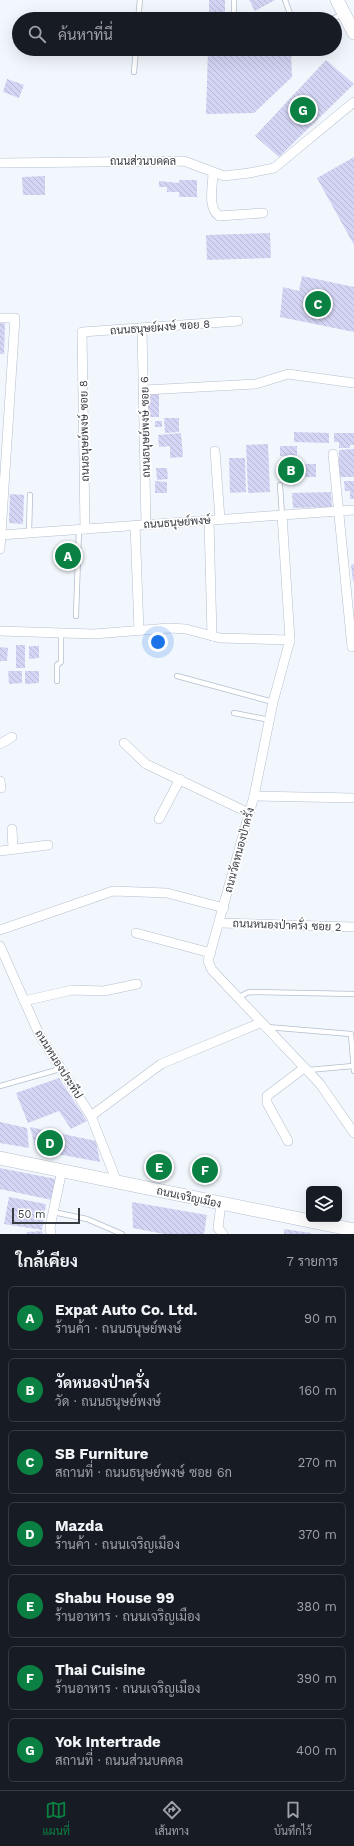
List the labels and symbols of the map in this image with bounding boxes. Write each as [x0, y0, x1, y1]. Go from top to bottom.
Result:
pin: G [290, 95, 316, 125]
street label: ถนนส่วนบคคล [110, 154, 176, 168]
pin: C [305, 289, 331, 319]
street label: ถนนธนุษย์ผงษ์ ซอย 8 [109, 316, 211, 339]
street label: ถนนธนุษย์พงษ์ ซอย 6 [136, 376, 155, 478]
street label: ถนนธนุษย์พงษ์ ซอย 8 [75, 380, 94, 482]
pin: B [278, 455, 304, 485]
street label: ถนนธนุษย์พงษ์ [143, 512, 212, 533]
pin: A [55, 541, 81, 571]
your location [148, 632, 168, 652]
street label: ถนนวัดหนองป่าครั่ง [217, 805, 257, 894]
street label: ถนนหนองป่าครั่ง ซอย 2 [232, 912, 342, 934]
street label: ถนนหนองประทีป [32, 1026, 87, 1101]
pin: D [37, 1128, 63, 1158]
pin: E [146, 1152, 172, 1182]
pin: F [192, 1155, 218, 1185]
street label: ถนนเจริญเมือง [155, 1183, 223, 1211]
scale bar [12, 1206, 80, 1225]

